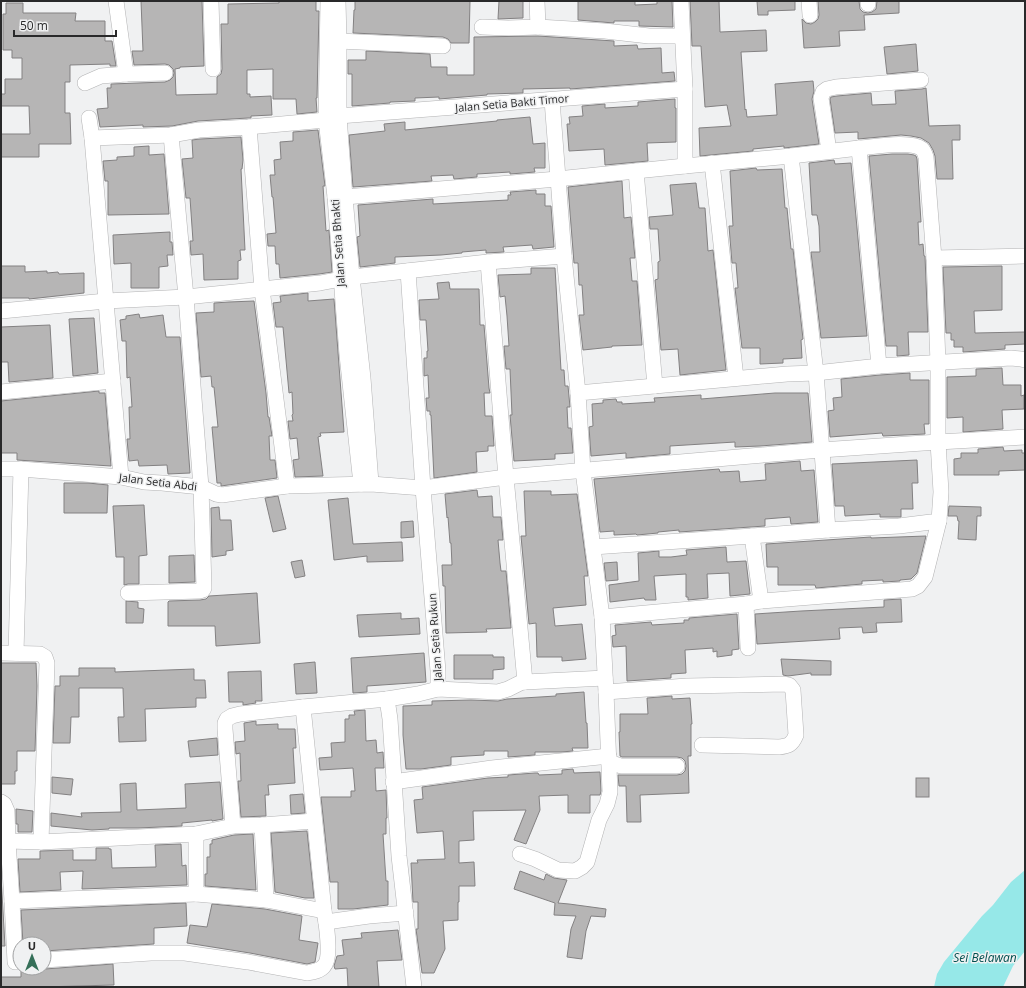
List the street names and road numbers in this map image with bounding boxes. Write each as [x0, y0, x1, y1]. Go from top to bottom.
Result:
street label: Jalan Setia Bakti Timor [453, 90, 570, 115]
street label: Jalan Setia Bhakti [327, 199, 348, 288]
street label: Jalan Setia Abdi [117, 469, 198, 494]
street label: Jalan Setia Rukun [424, 592, 445, 683]

